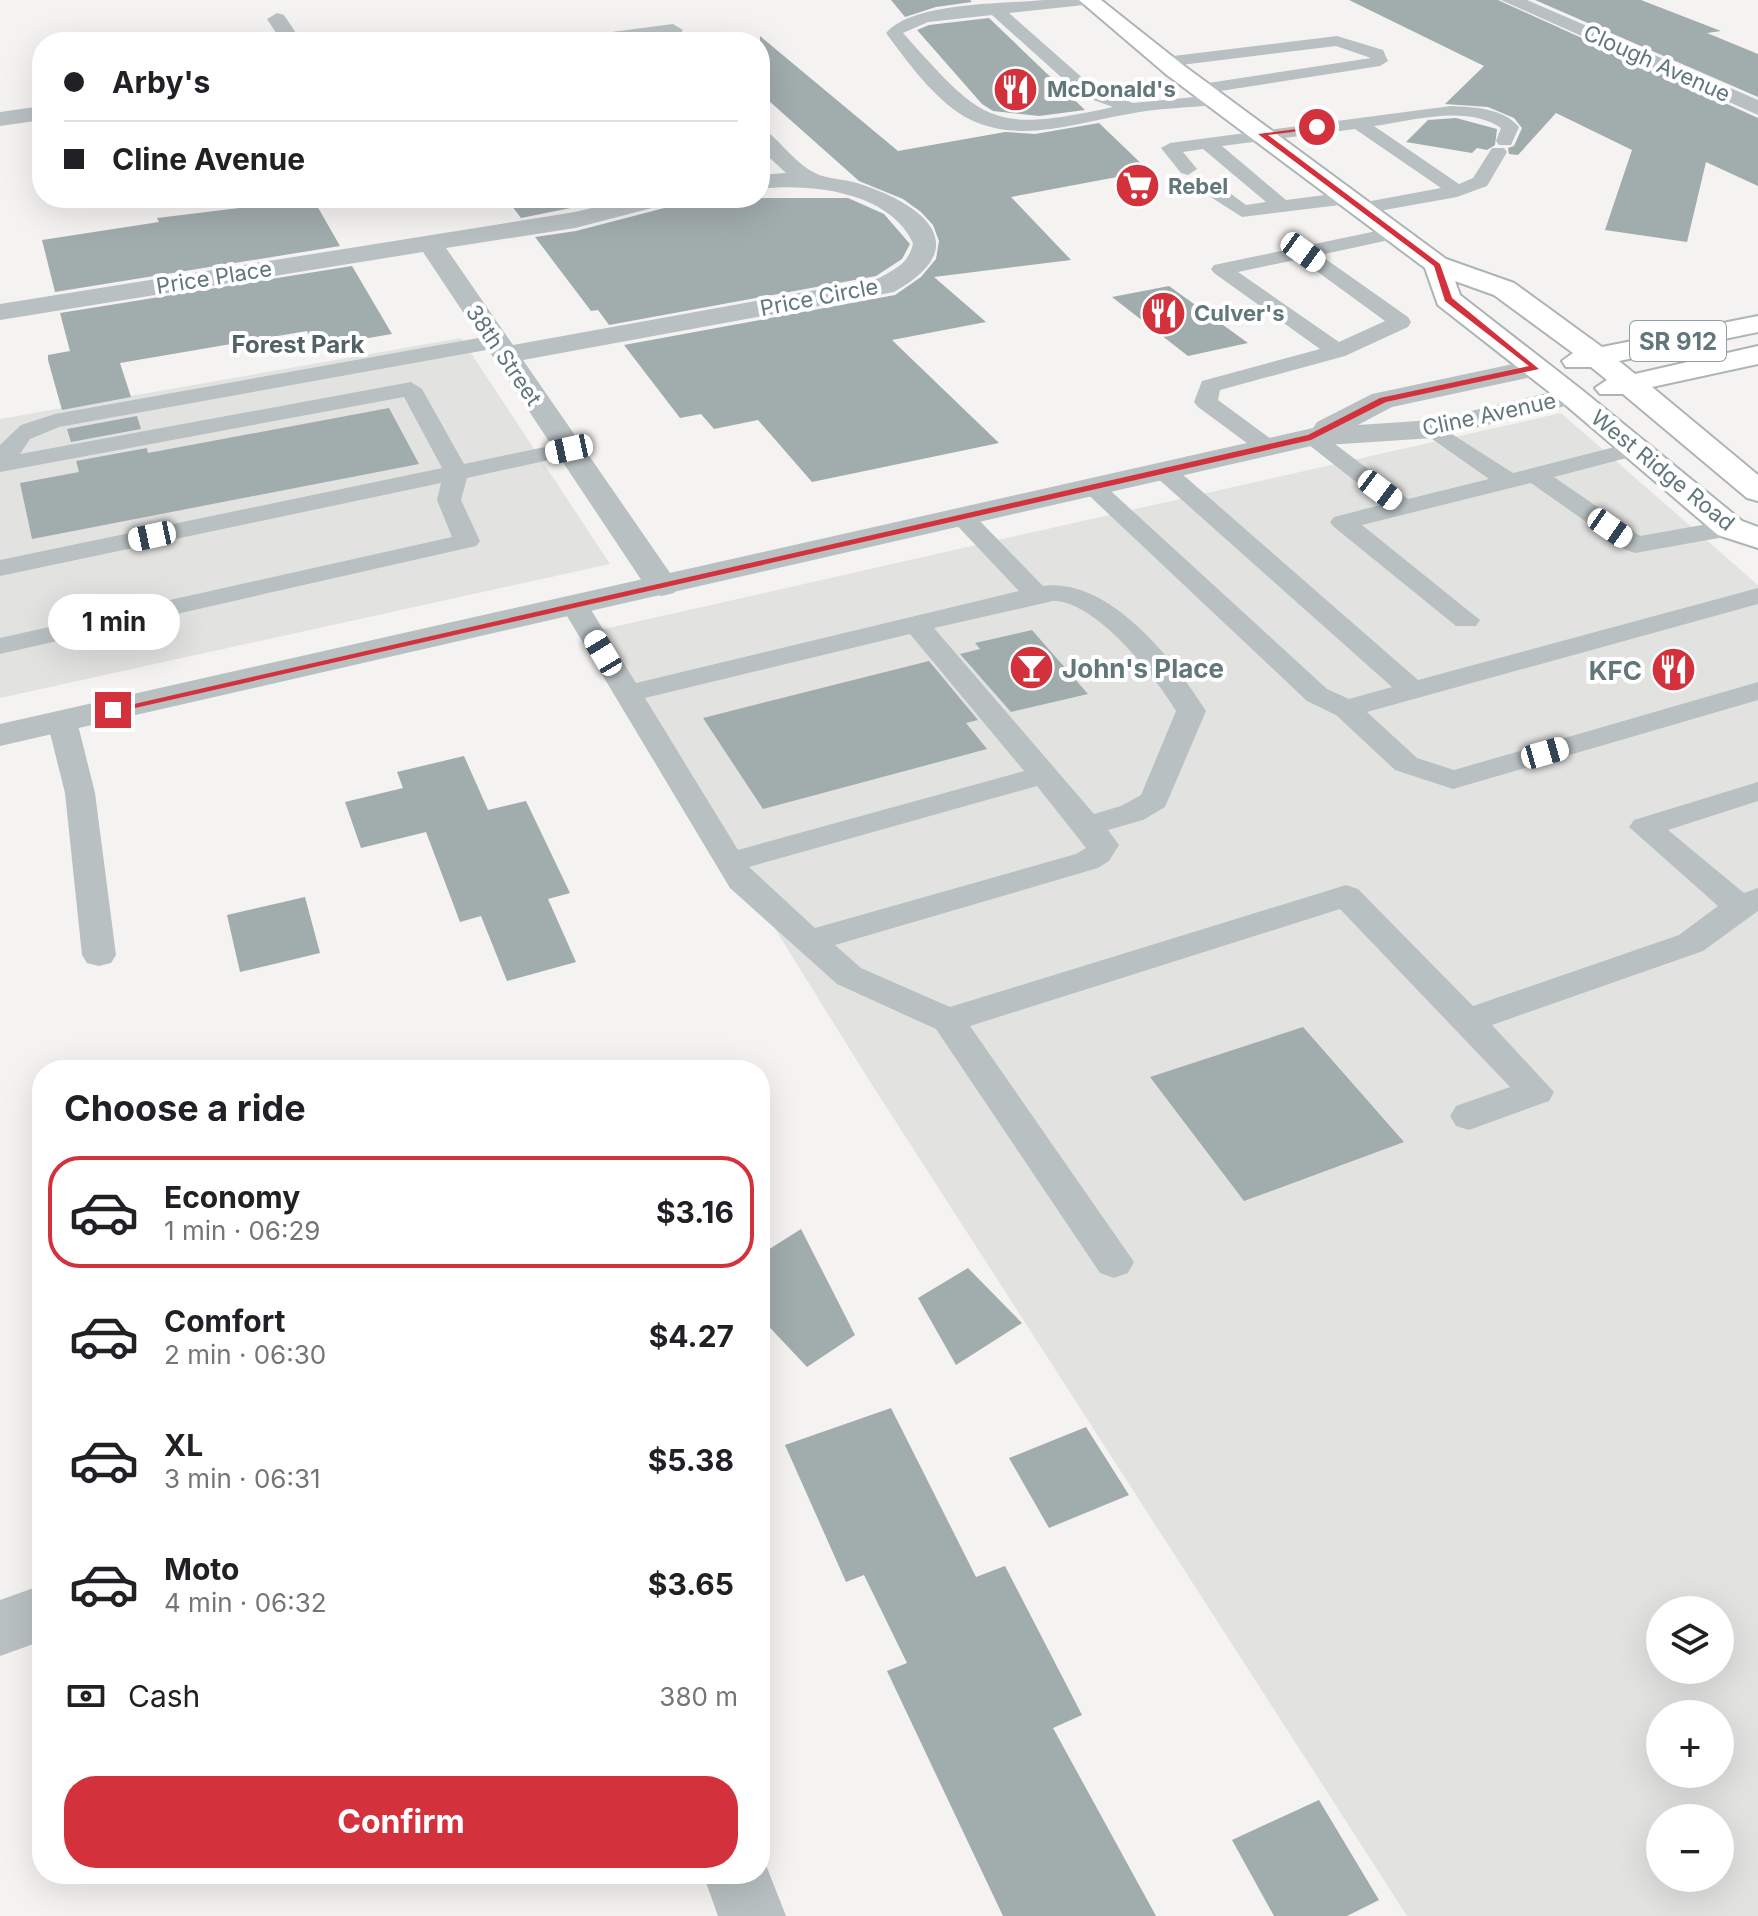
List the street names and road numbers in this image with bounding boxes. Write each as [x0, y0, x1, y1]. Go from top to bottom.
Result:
street label: Clough Avenue [1580, 19, 1734, 107]
street label: Price Place [154, 255, 274, 299]
street label: Price Circle [758, 273, 880, 321]
street label: 38th Street [461, 300, 547, 410]
road number: SR 912 [1630, 321, 1726, 361]
street label: Cline Avenue [1420, 387, 1558, 441]
street label: West Ridge Road [1586, 404, 1740, 536]

